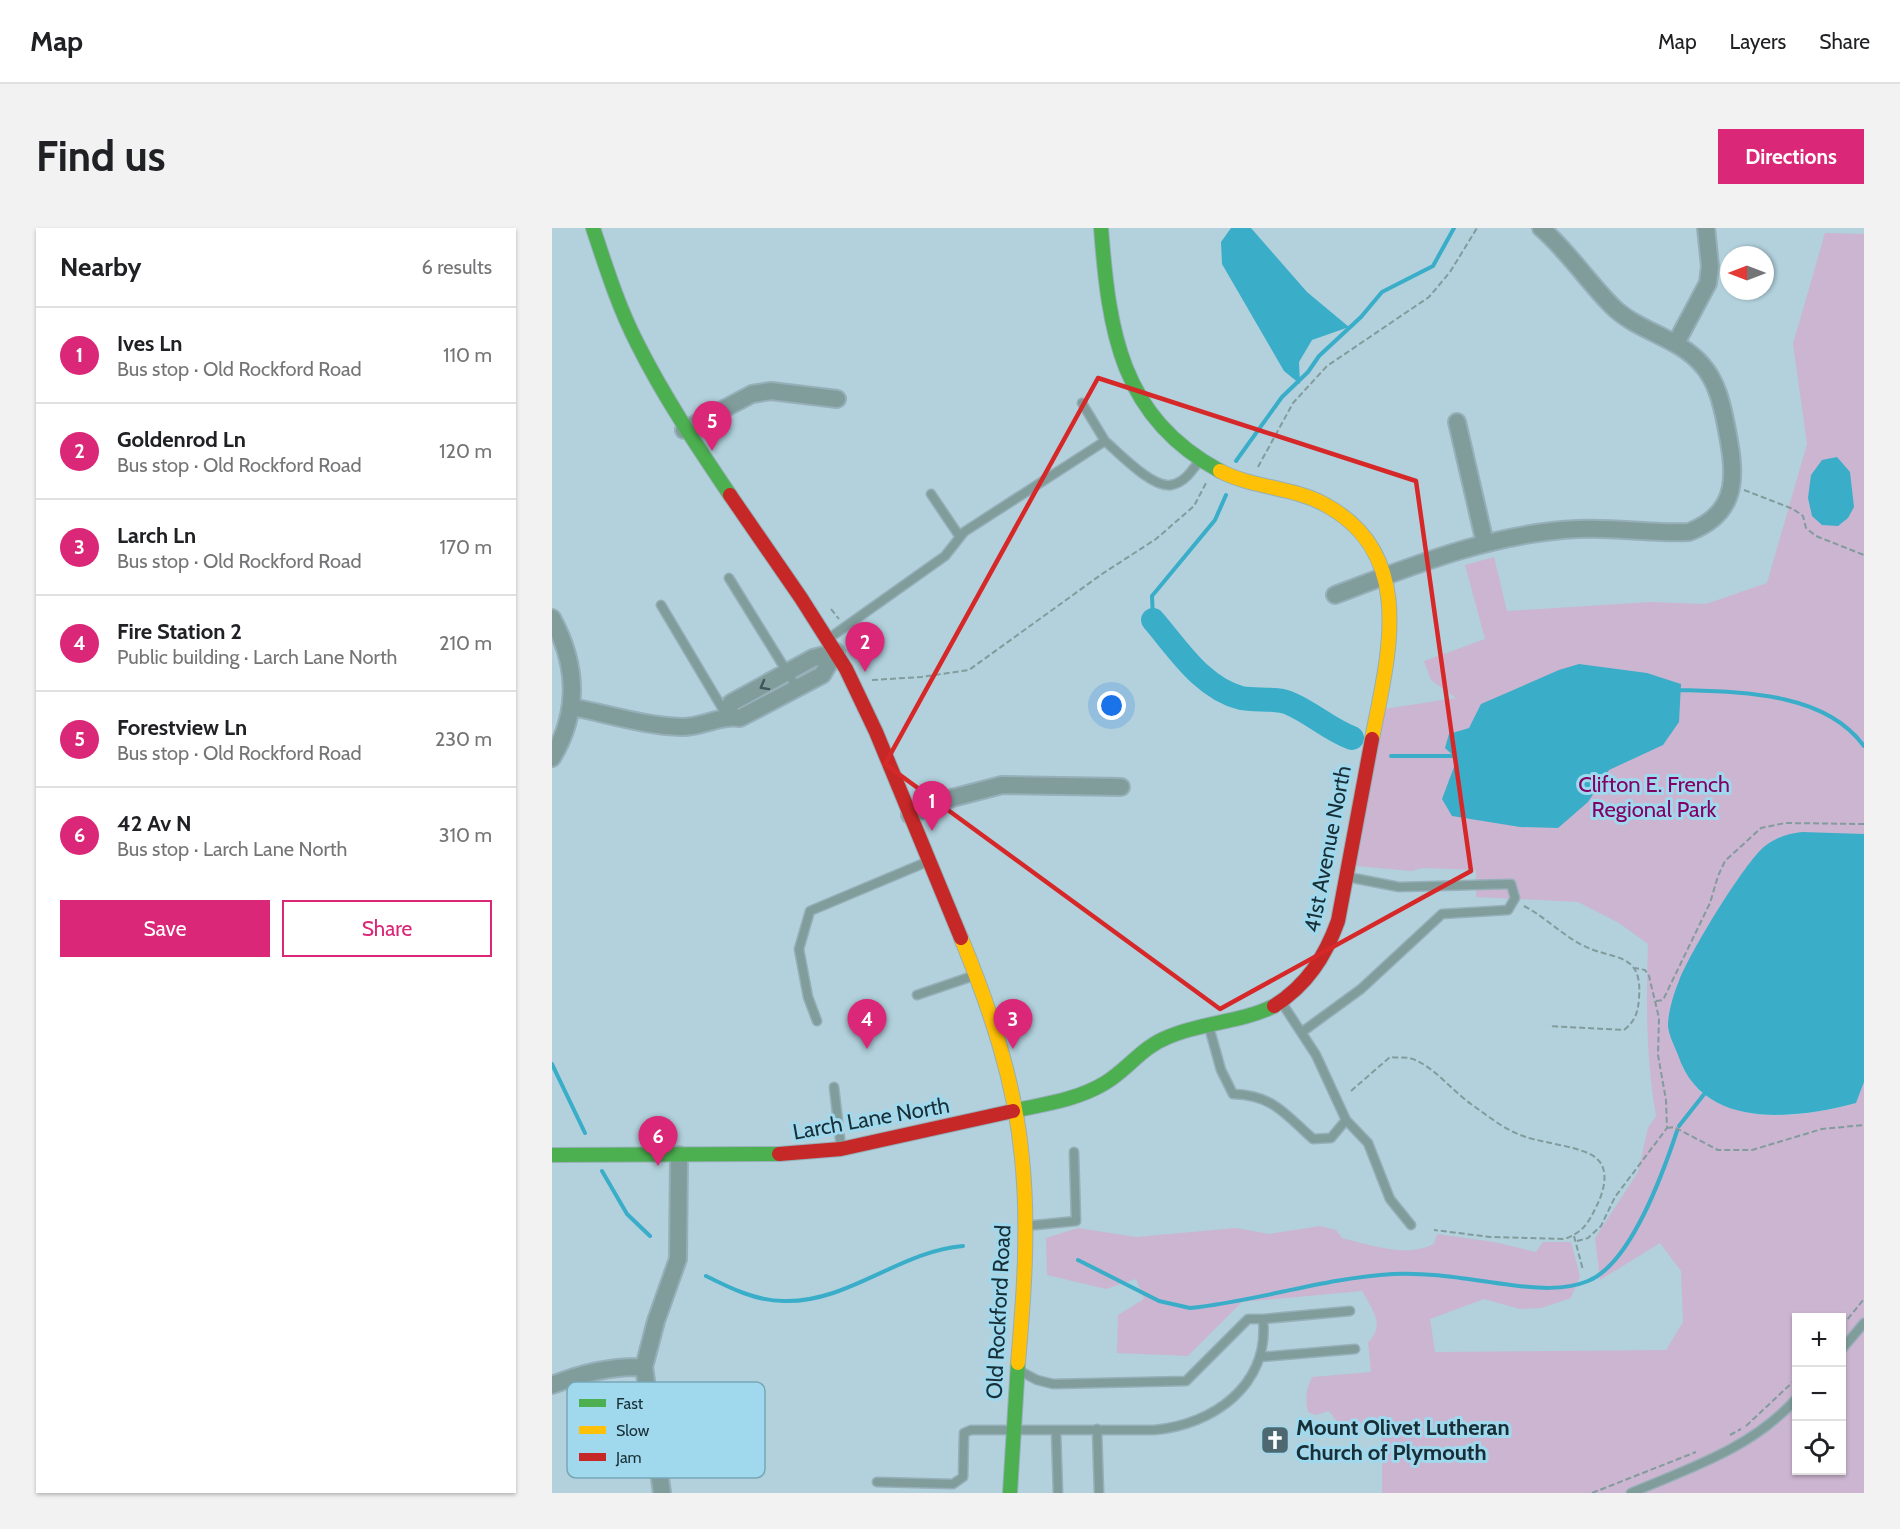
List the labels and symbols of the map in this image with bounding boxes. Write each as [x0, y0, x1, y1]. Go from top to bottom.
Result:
north arrow [1720, 246, 1774, 300]
pin: 5 [692, 402, 732, 451]
pin: 2 [846, 622, 884, 672]
one-way arrow [760, 678, 770, 690]
your location [1097, 691, 1126, 720]
street label: 41st Avenue North [1298, 763, 1357, 935]
park label: Clifton E. French Regional Park [1578, 771, 1730, 823]
pin: 1 [912, 782, 952, 831]
pin: 4 [848, 1000, 886, 1049]
pin: 3 [994, 1000, 1032, 1049]
street label: Larch Lane North [791, 1091, 952, 1146]
pin: 6 [638, 1116, 678, 1166]
street label: Old Rockford Road [980, 1224, 1017, 1400]
legend [567, 1382, 765, 1478]
text: Fast [616, 1394, 644, 1413]
place label: Mount Olivet Lutheran Church of Plymouth [1296, 1414, 1510, 1466]
text: Slow [616, 1421, 650, 1440]
church icon: Mount Olivet Lutheran Church of Plymouth [1259, 1424, 1291, 1456]
text: Jam [615, 1448, 642, 1467]

